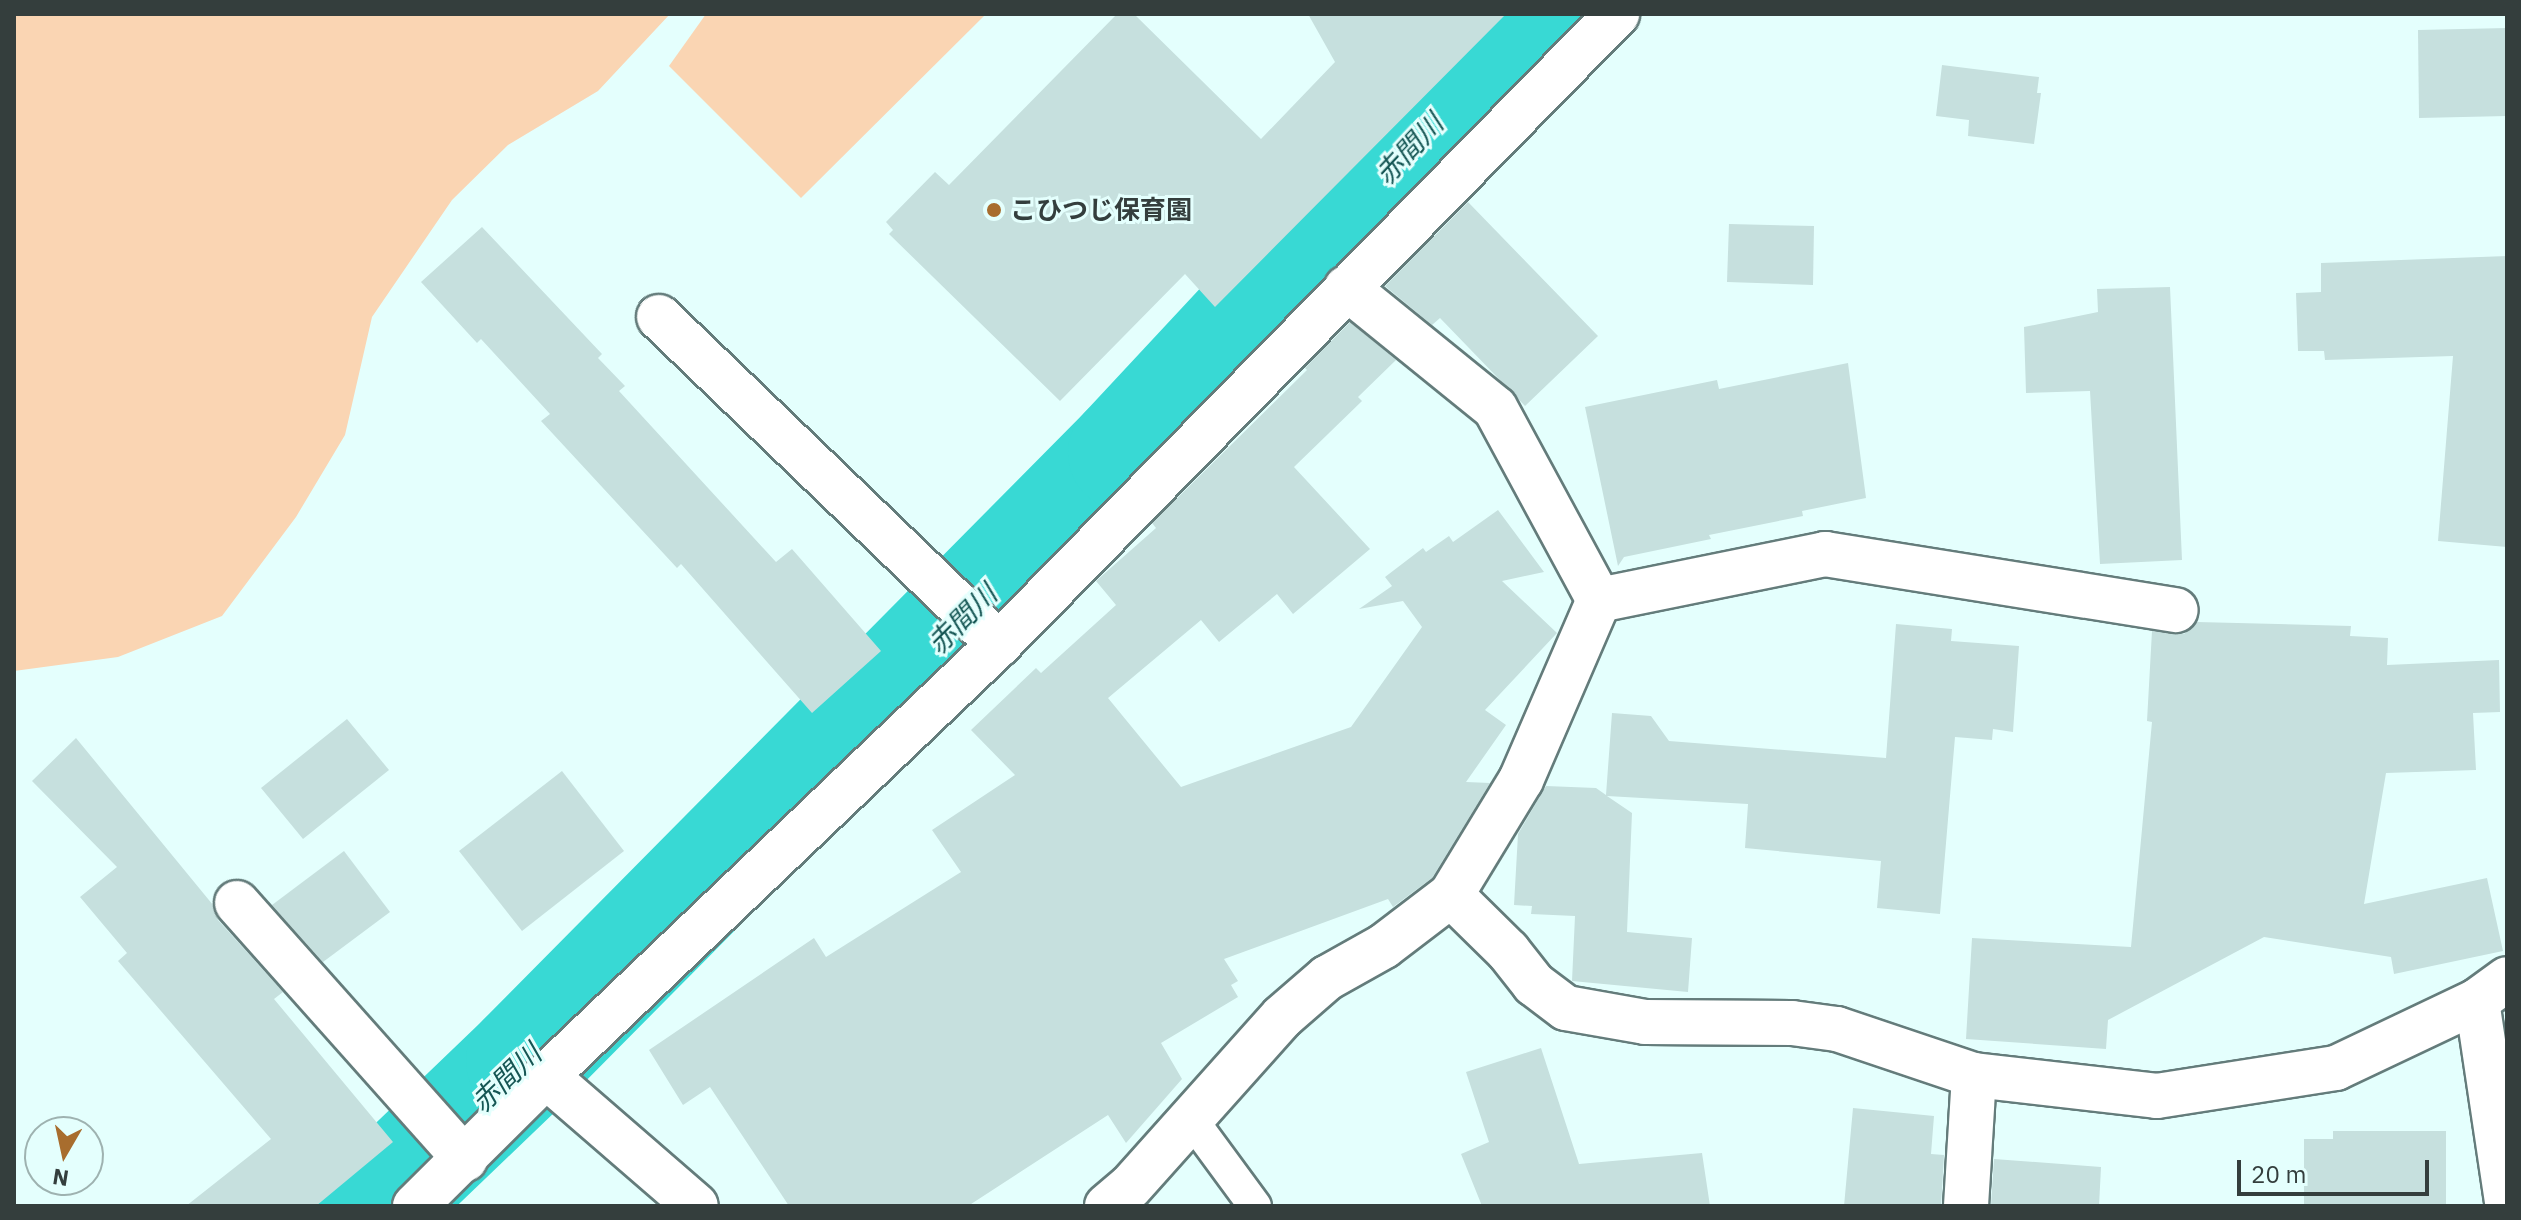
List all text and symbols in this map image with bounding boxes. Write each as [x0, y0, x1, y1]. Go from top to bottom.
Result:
water label: 赤間川 [1368, 107, 1450, 191]
place label: こひつじ保育園 [1010, 194, 1192, 226]
marker: こひつじ保育園 [985, 201, 1003, 219]
water label: 赤間川 [920, 577, 1004, 661]
water label: 赤間川 [464, 1037, 548, 1119]
north arrow [24, 1116, 104, 1196]
scale bar [2241, 1144, 2433, 1194]
text: 20 m [2251, 1158, 2306, 1190]
text: N [50, 1163, 71, 1194]

